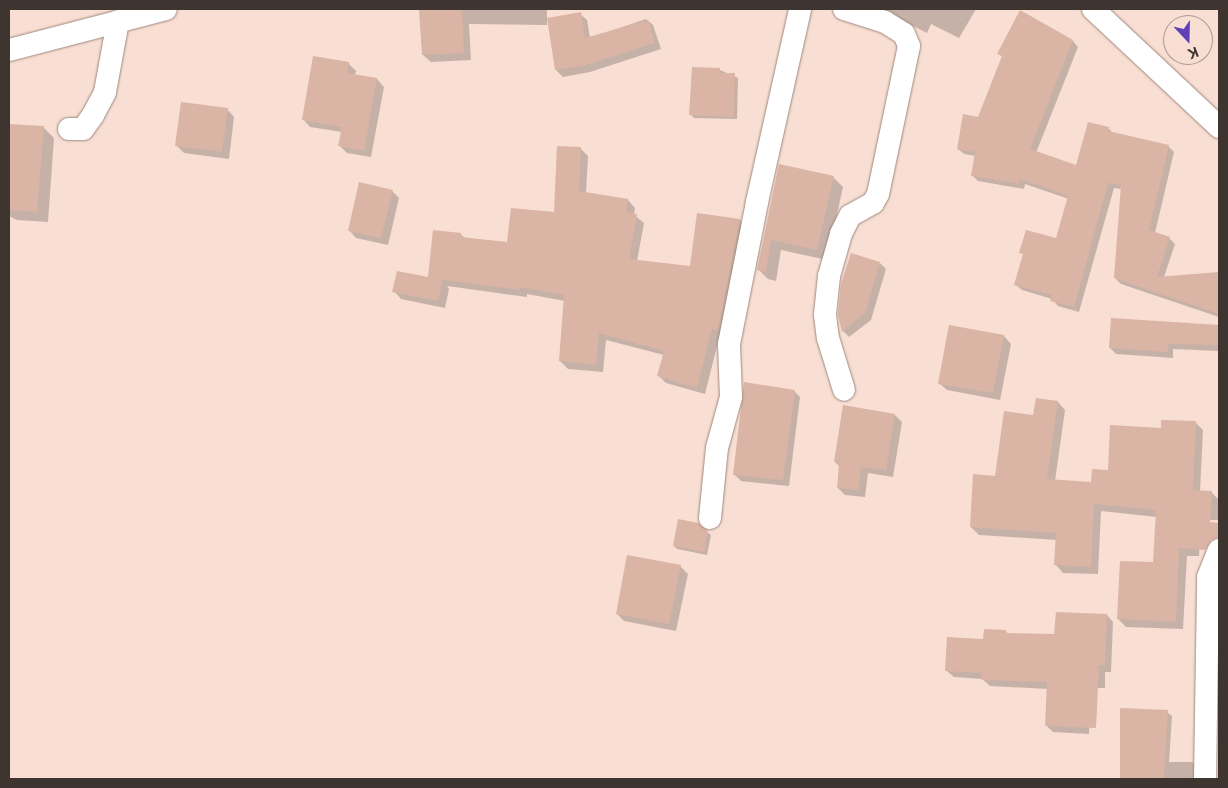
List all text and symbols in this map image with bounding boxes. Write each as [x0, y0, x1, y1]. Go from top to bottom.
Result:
north arrow [1163, 15, 1213, 65]
text: K [1185, 44, 1201, 63]

